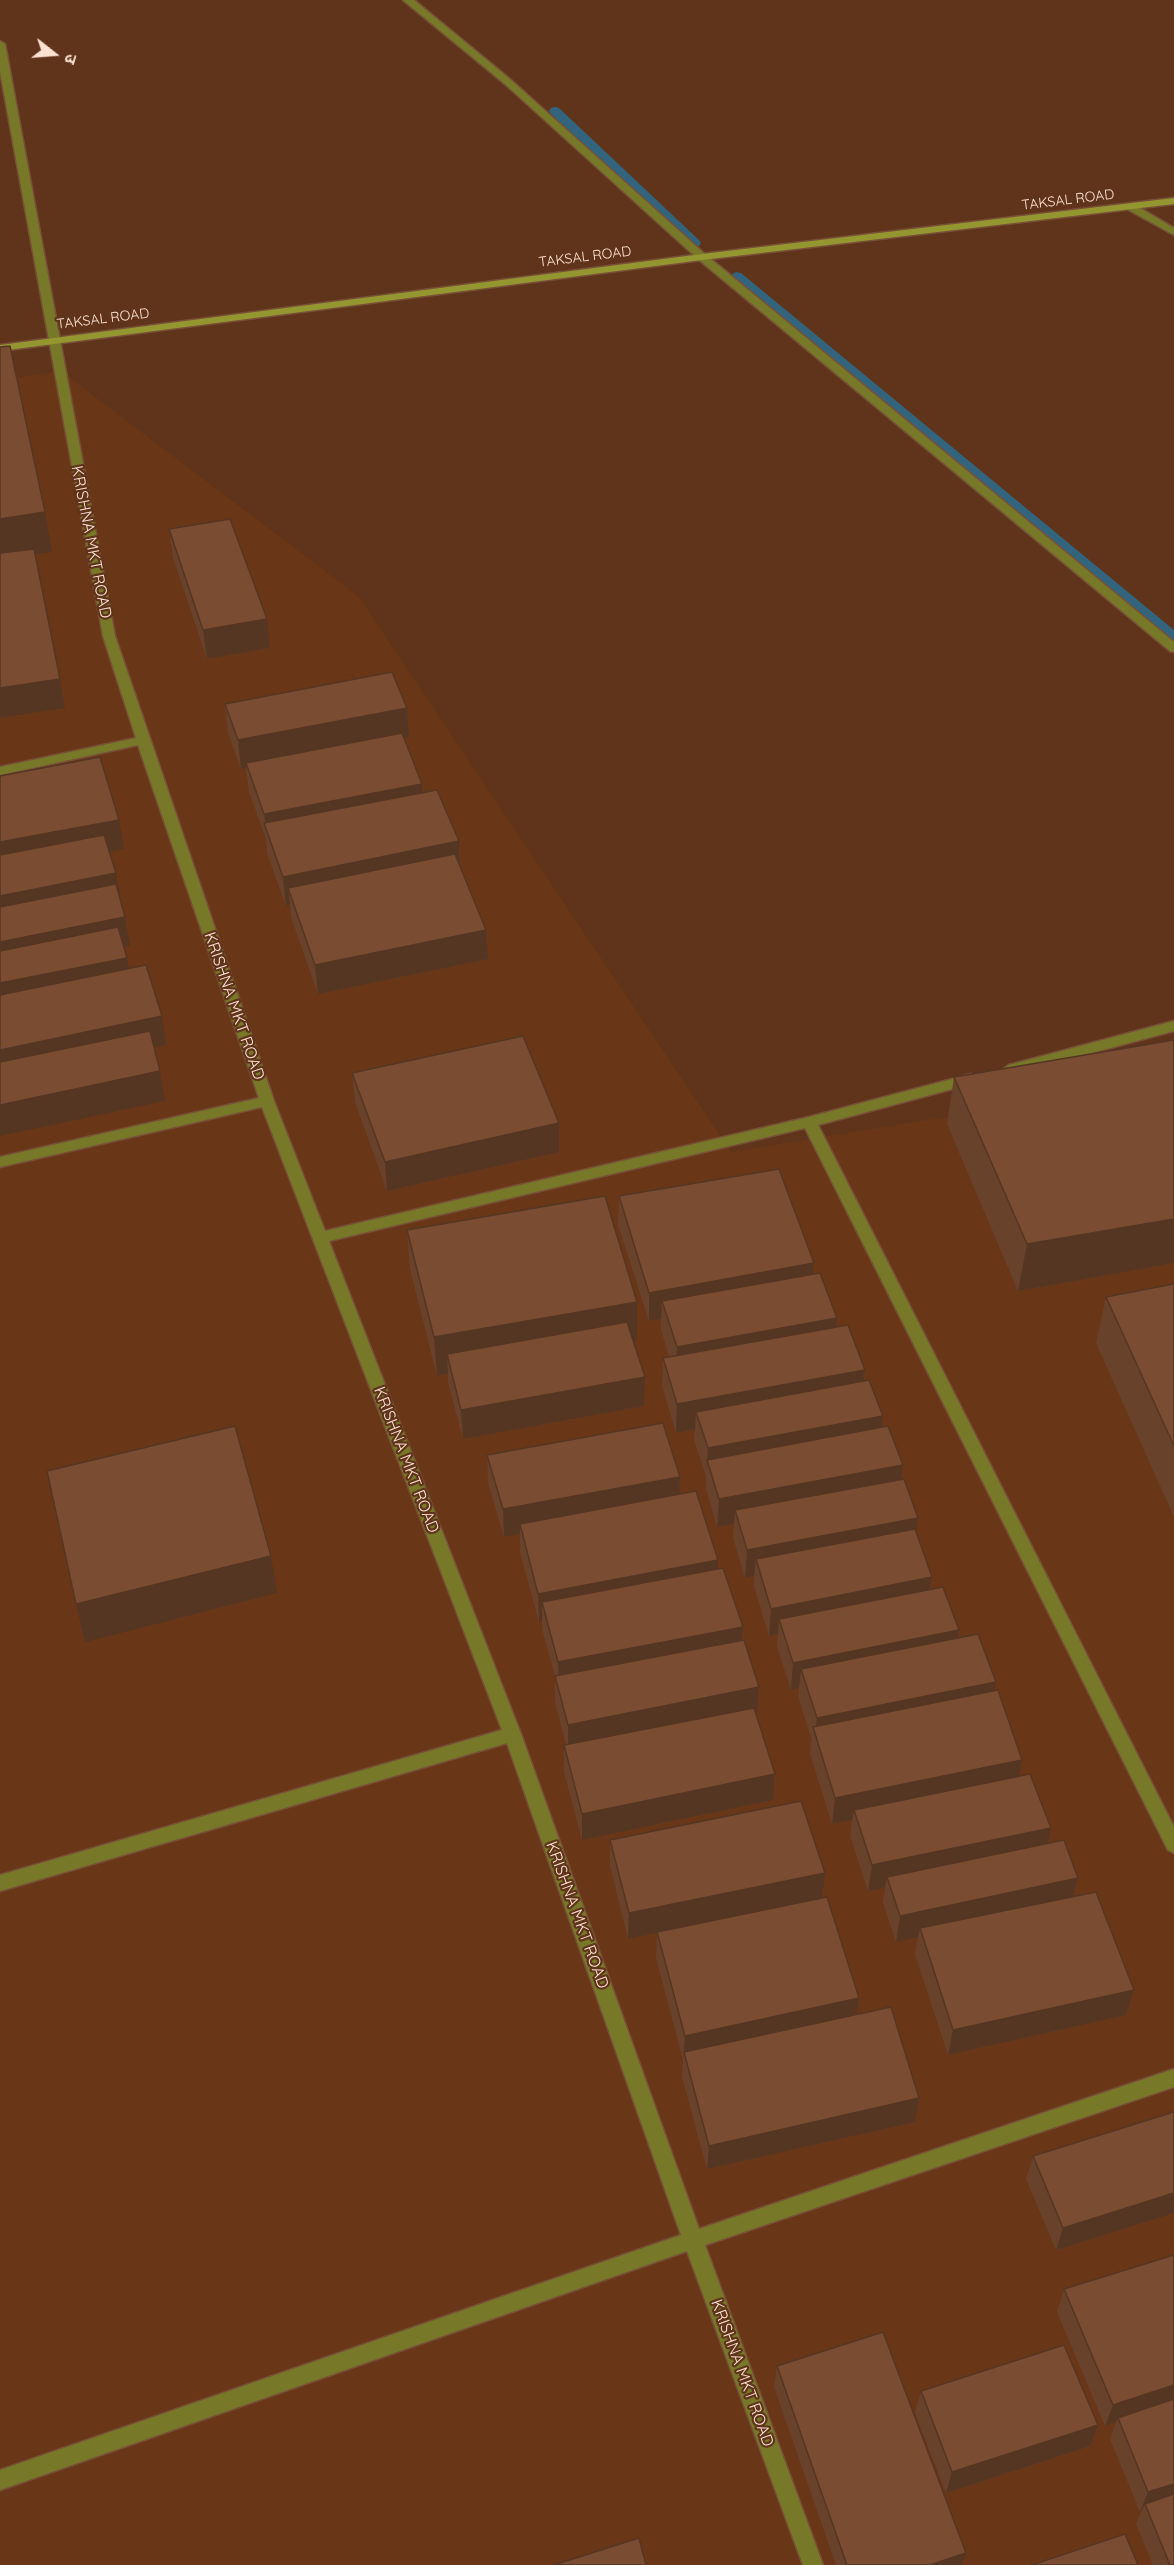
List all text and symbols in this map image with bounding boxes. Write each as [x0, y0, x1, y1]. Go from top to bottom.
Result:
north arrow [24, 24, 84, 84]
text: उ [60, 52, 82, 67]
street label: TAKSAL ROAD [1021, 186, 1115, 214]
street label: TAKSAL ROAD [538, 243, 632, 271]
street label: TAKSAL ROAD [56, 305, 150, 333]
street label: KRISHNA MKT ROAD [67, 464, 115, 620]
street label: KRISHNA MKT ROAD [200, 930, 268, 1082]
street label: KRISHNA MKT ROAD [369, 1384, 443, 1536]
street label: KRISHNA MKT ROAD [541, 1839, 613, 1991]
street label: KRISHNA MKT ROAD [706, 2297, 778, 2449]

